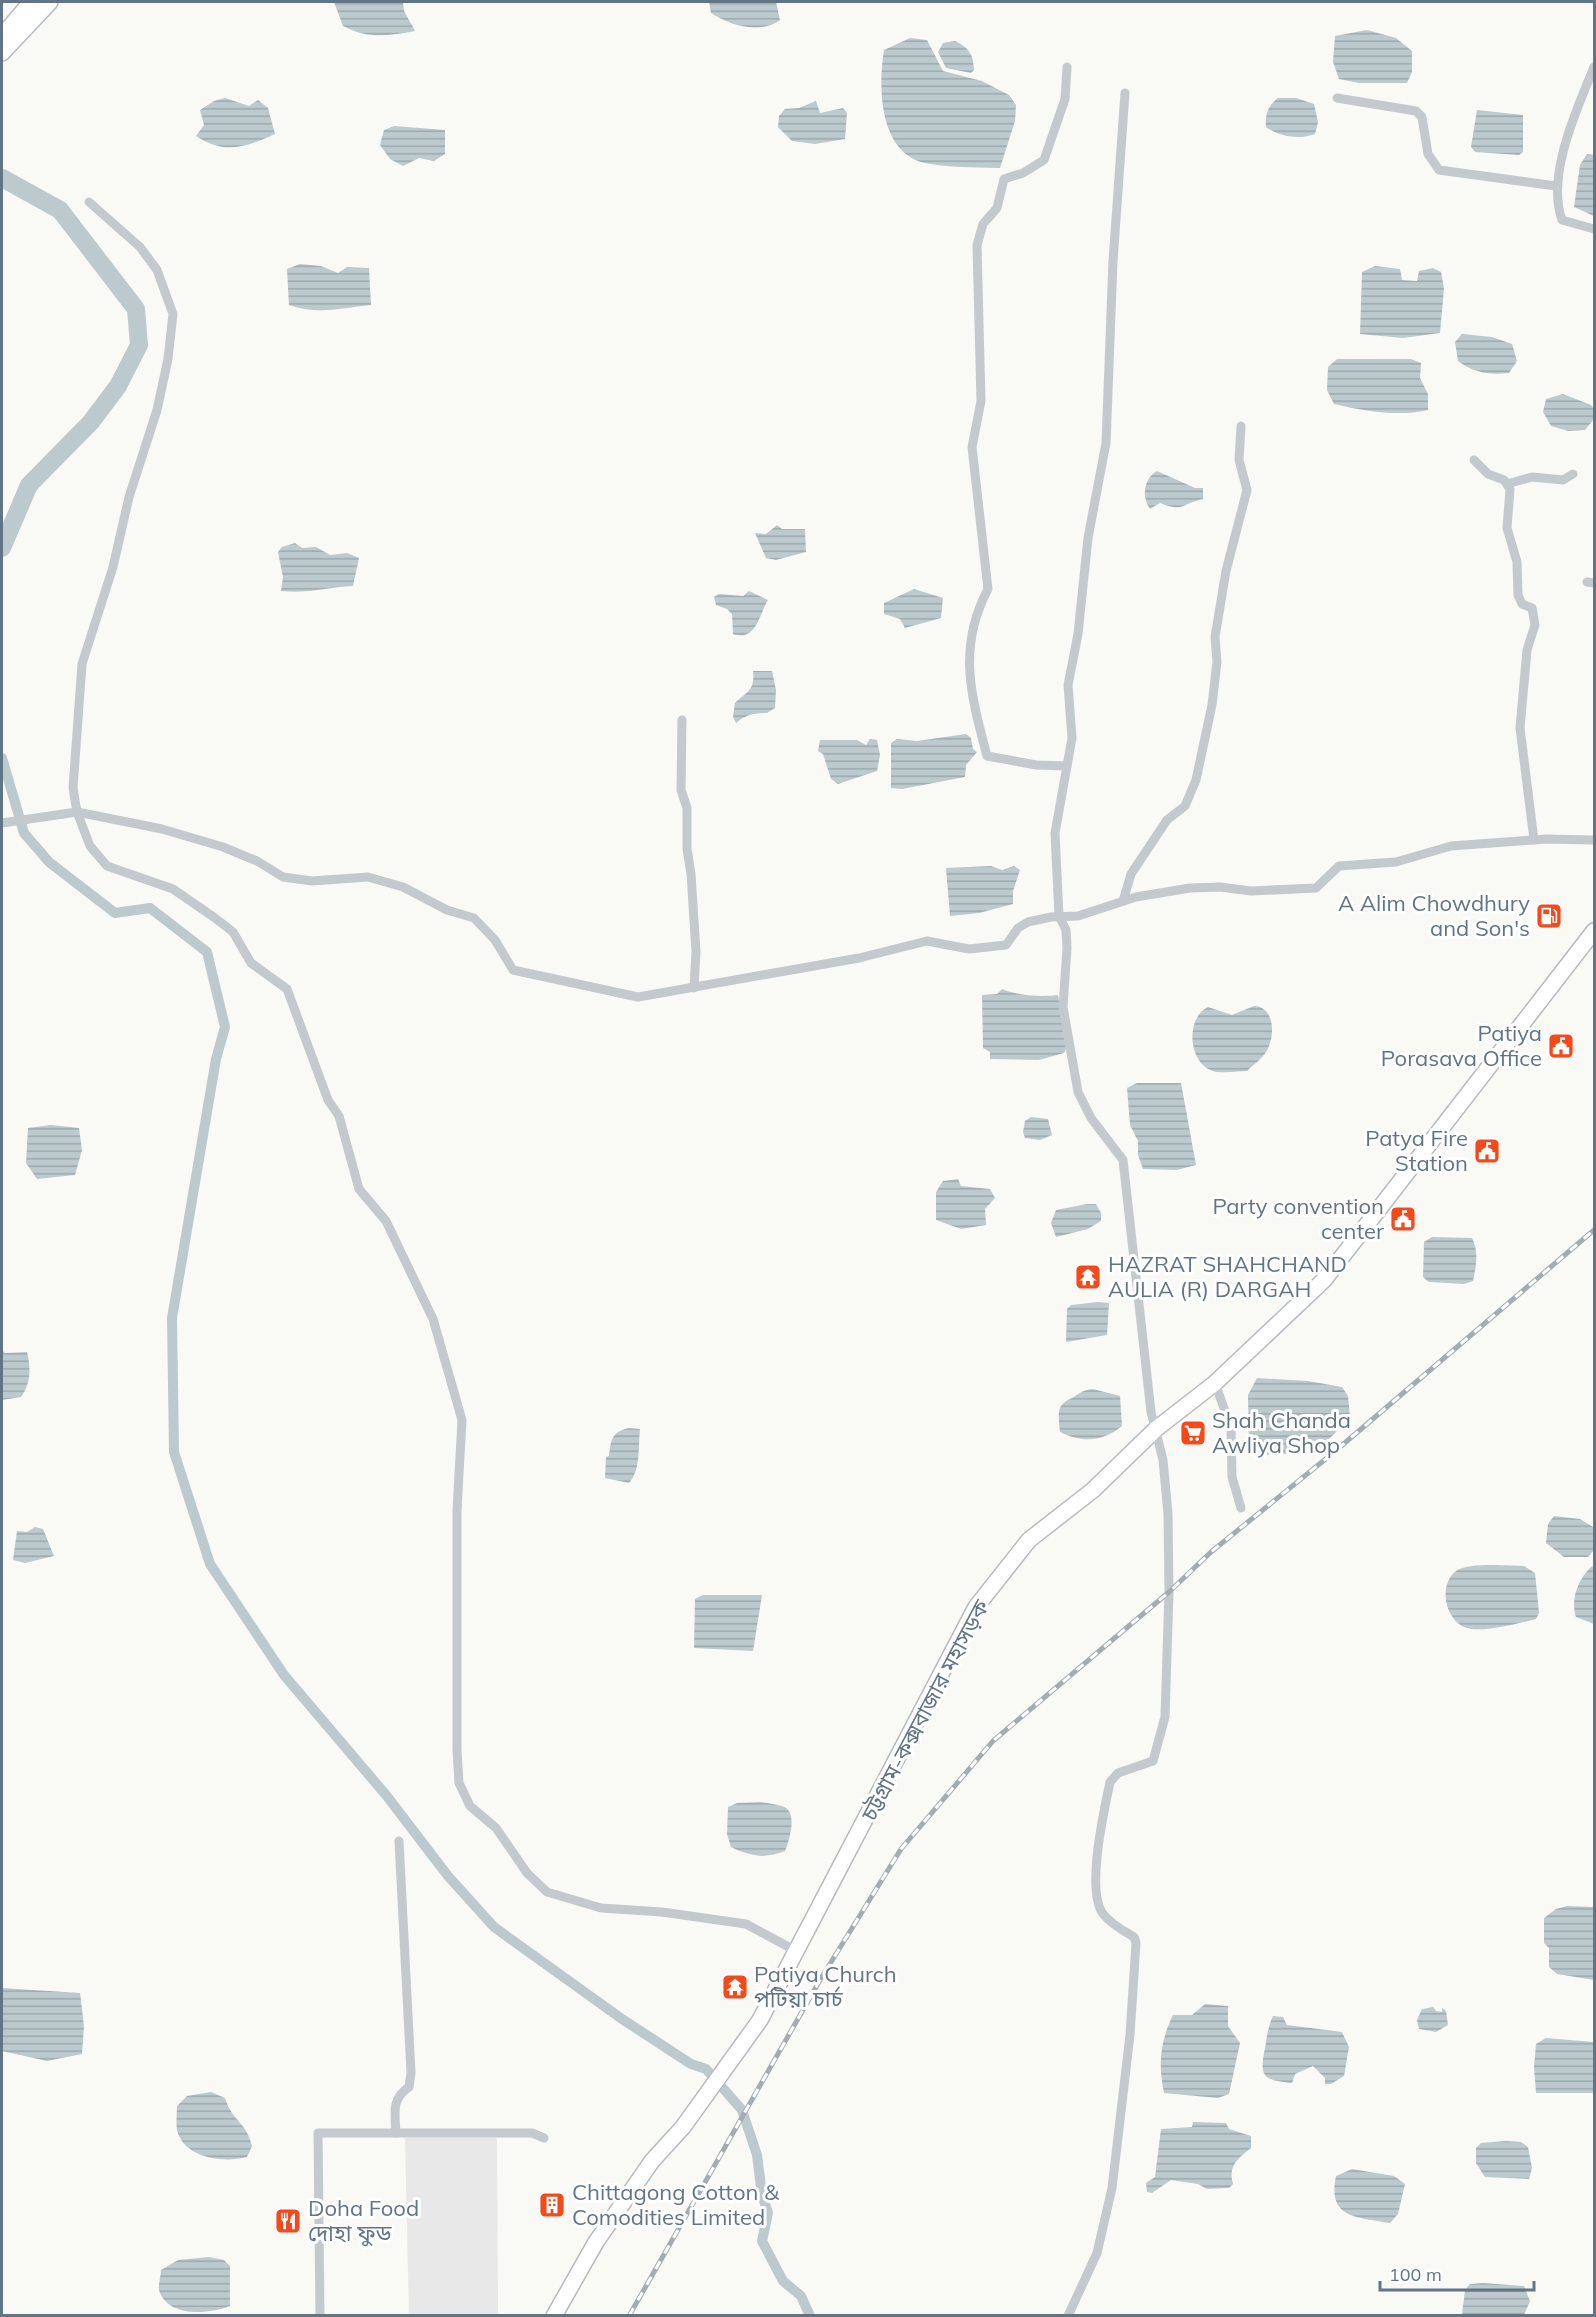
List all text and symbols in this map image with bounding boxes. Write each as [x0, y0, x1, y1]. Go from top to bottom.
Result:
place label: A Alim Chowdhury and Son's [1338, 889, 1530, 942]
fuel station icon: A Alim Chowdhury and Son's [1534, 901, 1564, 931]
place label: Patiya Porasava Office [1381, 1019, 1542, 1072]
public building icon: Patiya Porasava Office [1546, 1031, 1576, 1061]
place label: Patya Fire Station [1365, 1124, 1468, 1177]
public building icon: Patya Fire Station [1472, 1136, 1502, 1166]
place label: Party convention center [1212, 1192, 1384, 1245]
public building icon: Party convention center [1388, 1204, 1418, 1234]
place label: HAZRAT SHAHCHAND AULIA (R) DARGAH [1108, 1250, 1347, 1303]
temple icon: HAZRAT SHAHCHAND AULIA (R) DARGAH [1073, 1262, 1103, 1292]
place label: Shah Chanda Awliya Shop [1212, 1406, 1351, 1459]
supermarket icon: Shah Chanda Awliya Shop [1178, 1418, 1208, 1448]
street label: চট্টগ্রাম-কক্সবাজার মহাসড়ক [854, 1594, 995, 1826]
place label: Patiya Church পটিয়া চার্চ [754, 1960, 897, 2013]
temple icon: Patiya Church পটিয়া চার্চ [720, 1972, 750, 2002]
place label: Chittagong Cotton & Comodities Limited [572, 2178, 780, 2231]
building icon: Chittagong Cotton & Comodities Limited [537, 2190, 567, 2220]
place label: Doha Food দোহা ফুড [308, 2194, 419, 2247]
restaurant icon: Doha Food দোহা ফুড [273, 2206, 303, 2236]
scale bar [1380, 2254, 1534, 2292]
text: 100 m [1389, 2263, 1442, 2286]

